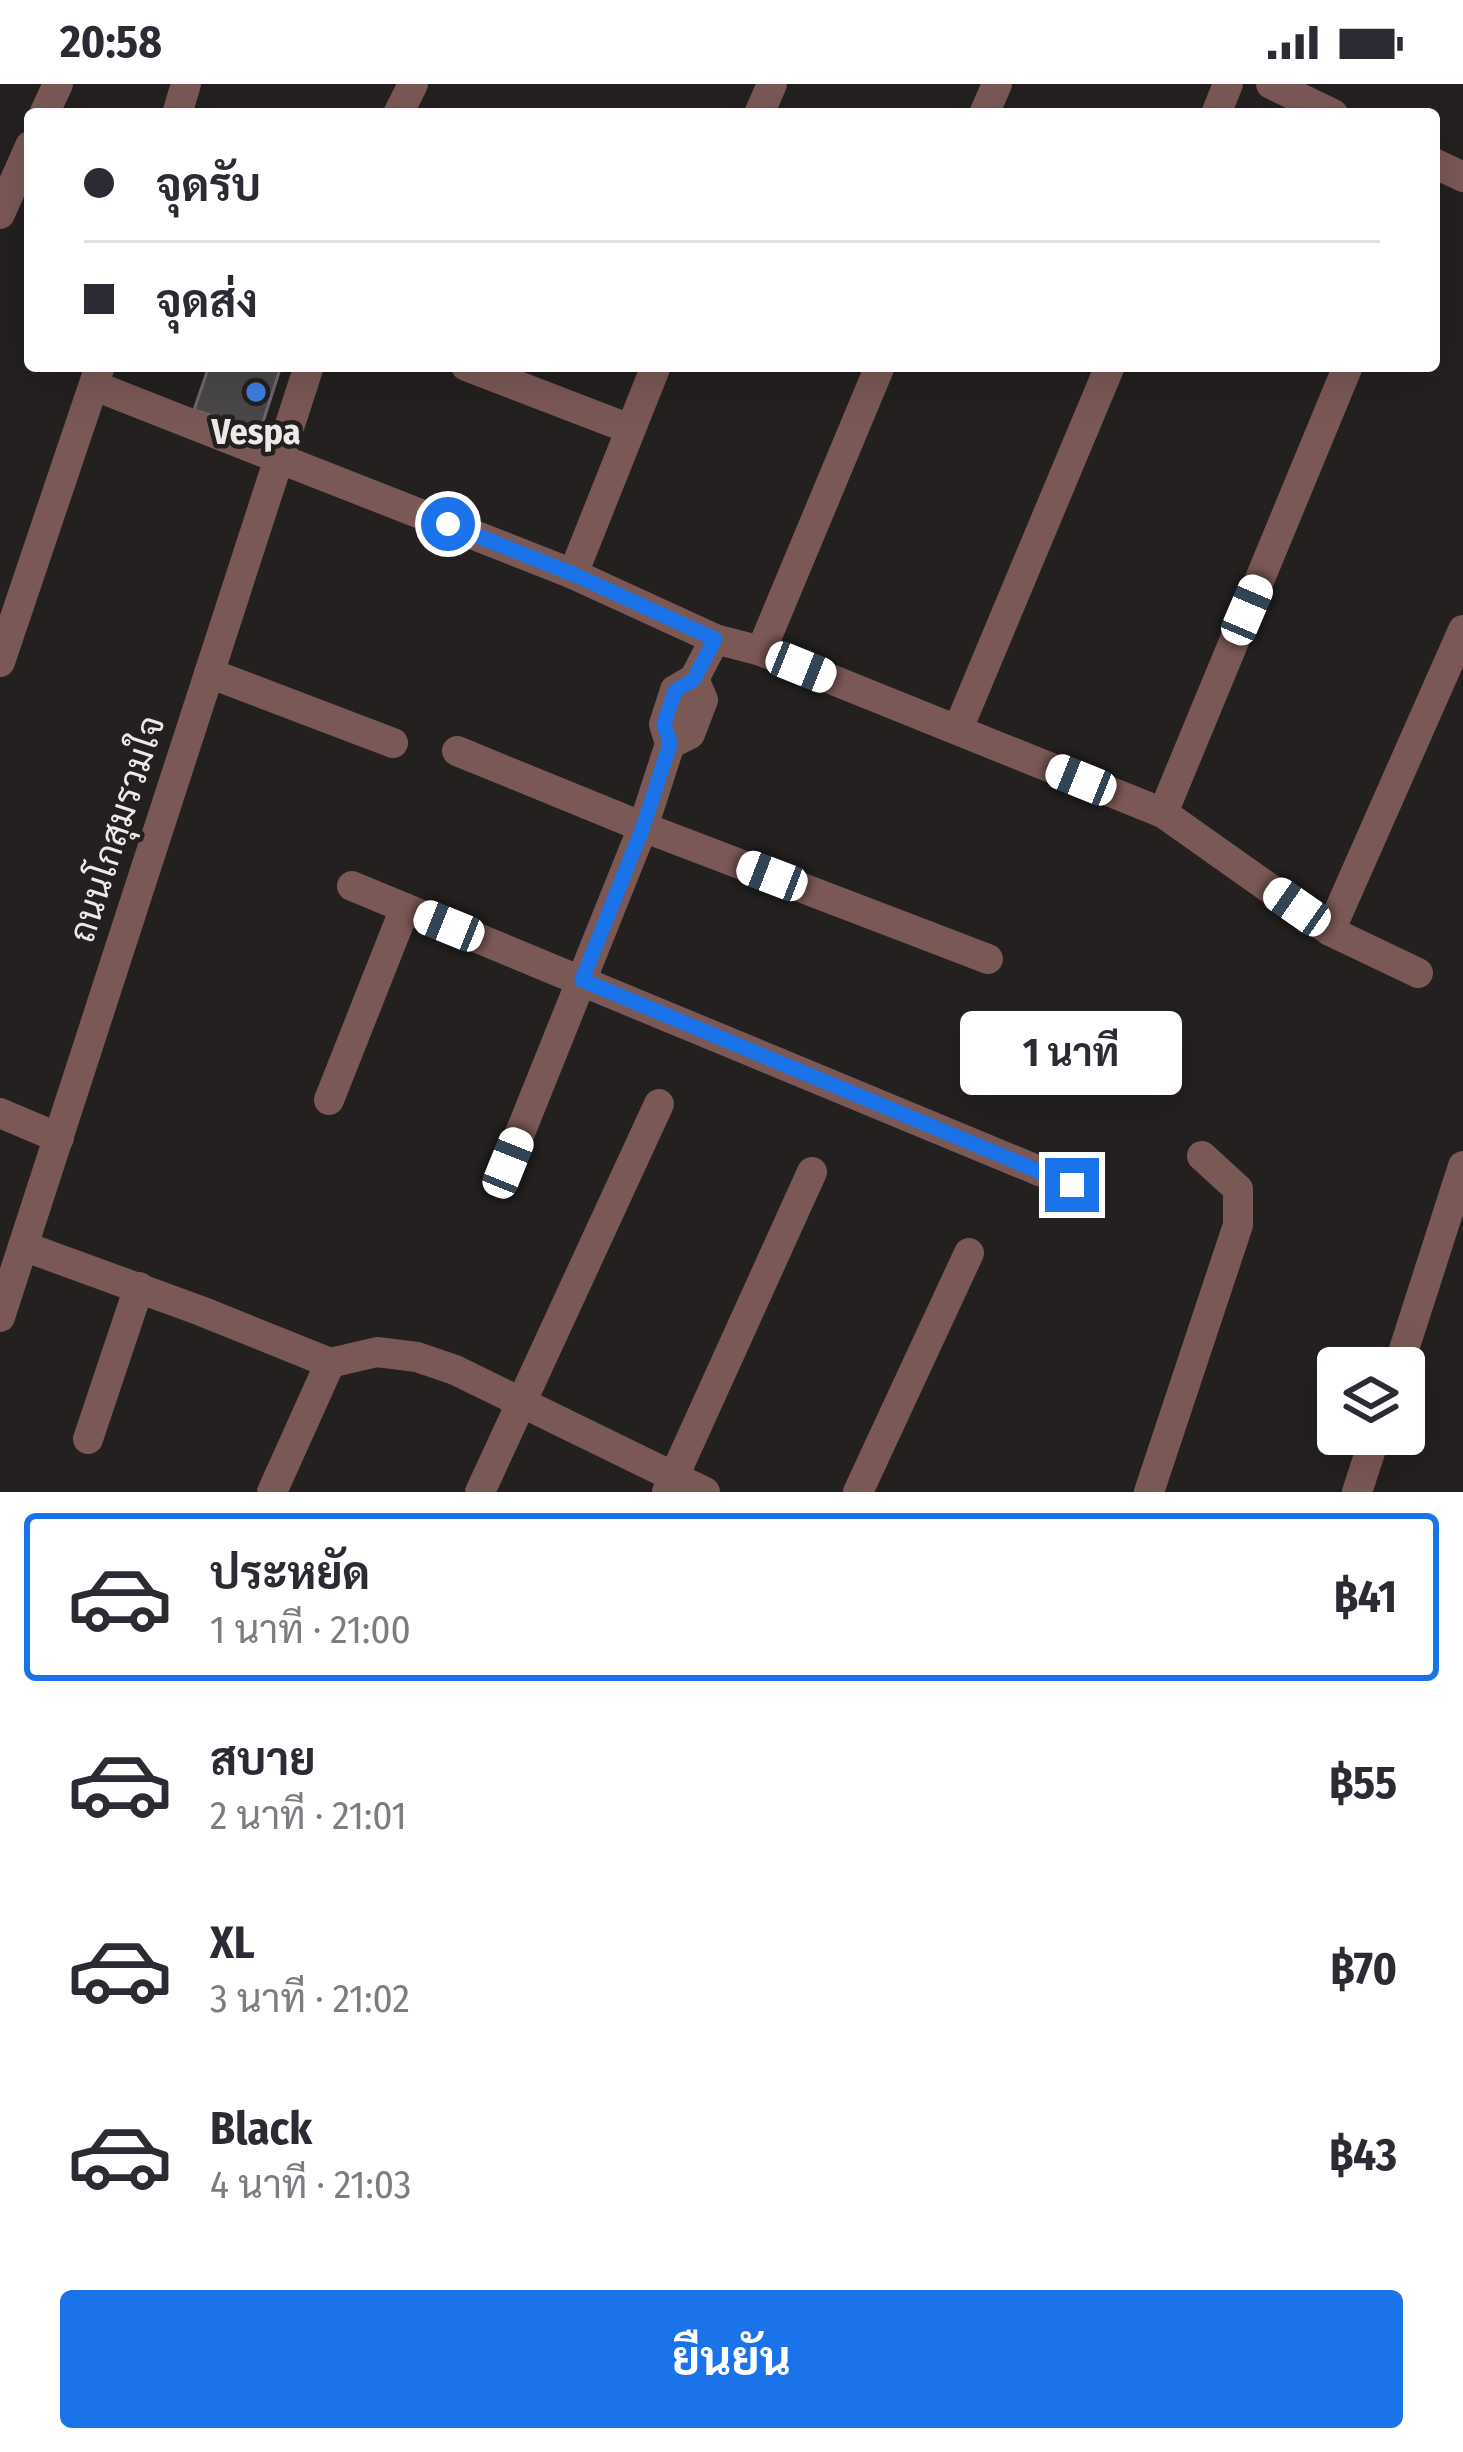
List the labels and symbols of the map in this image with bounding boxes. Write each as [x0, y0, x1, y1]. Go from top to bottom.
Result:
marker: Vespa [243, 379, 269, 405]
place label: Vespa [210, 410, 301, 454]
route start [421, 497, 475, 551]
car [1216, 570, 1278, 650]
car [761, 637, 841, 697]
street label: ถนนโกสุมรวมใจ [59, 710, 176, 949]
car [1041, 750, 1121, 810]
car [732, 846, 812, 906]
car [1257, 872, 1337, 942]
car [409, 896, 489, 956]
callout: 1 นาที [961, 1011, 1183, 1095]
car [478, 1123, 538, 1203]
route end [1045, 1158, 1099, 1212]

